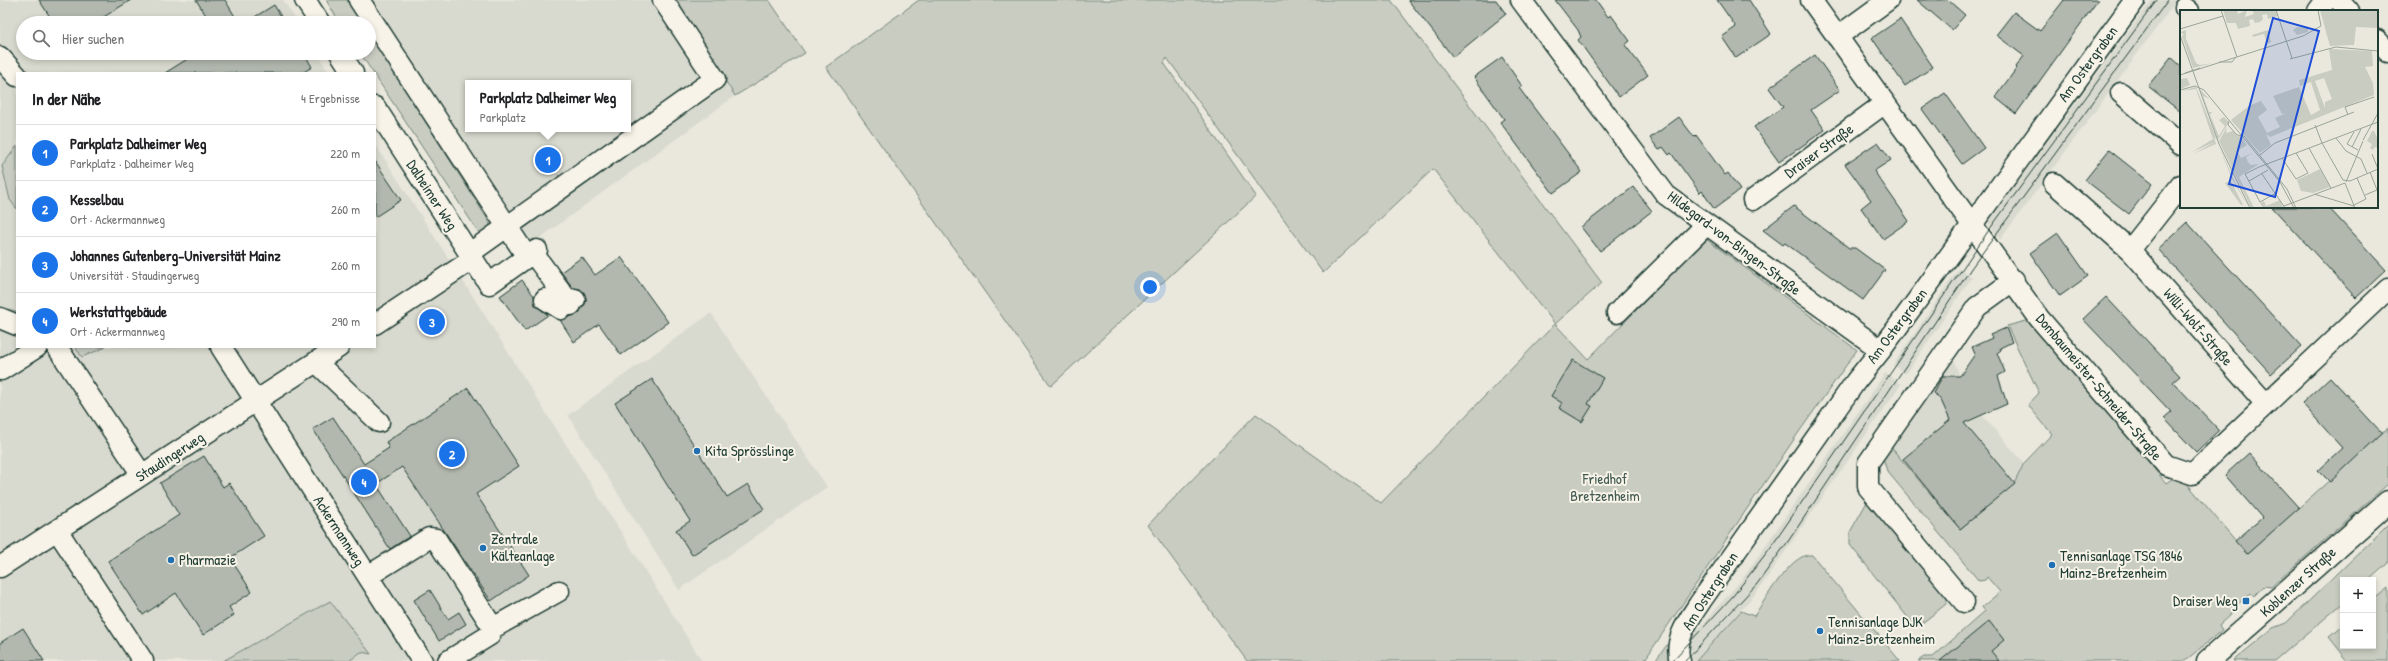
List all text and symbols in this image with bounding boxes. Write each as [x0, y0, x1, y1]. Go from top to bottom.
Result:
inset map [2180, 10, 2378, 208]
search box [16, 16, 376, 60]
street label: Am Ostergraben [2053, 21, 2122, 106]
icon: search [30, 27, 52, 49]
text: Hier suchen [62, 28, 124, 49]
popup [465, 80, 631, 132]
text: In der Nähe [32, 87, 101, 110]
text: Parkplatz Dalheimer Weg [480, 87, 616, 108]
text: 4 Ergebnisse [301, 89, 360, 107]
text: Parkplatz [480, 108, 526, 126]
street label: Draiser Straße [1780, 118, 1858, 183]
text: Parkplatz Dalheimer Weg [70, 133, 206, 154]
text: 1 [43, 144, 47, 162]
text: 220 m [330, 144, 360, 162]
pin: 1 [535, 145, 561, 175]
text: Parkplatz · Dalheimer Weg [70, 154, 194, 172]
street label: Dalheimer Weg [402, 156, 463, 234]
street label: Hildegard-von-Bingen-Straße [1663, 185, 1805, 300]
text: Kesselbau [70, 189, 123, 210]
text: 2 [42, 200, 48, 218]
text: 260 m [331, 200, 360, 218]
text: Ort · Ackermannweg [70, 210, 165, 228]
text: Johannes Gutenberg-Universität Mainz [70, 245, 281, 266]
text: 3 [42, 256, 48, 274]
text: 260 m [331, 256, 360, 274]
text: Universität · Staudingerweg [70, 266, 199, 284]
your location [1140, 277, 1160, 297]
street label: Willi-Wolf-Straße [2159, 283, 2238, 370]
street label: Am Ostergraben [1861, 284, 1932, 368]
text: Werkstattgebäude [70, 301, 167, 322]
pin: 3 [419, 307, 445, 337]
street label: Dombaumeister-Schneider-Straße [2032, 309, 2167, 465]
text: 4 [43, 312, 47, 330]
text: 290 m [331, 312, 360, 330]
text: Ort · Ackermannweg [70, 322, 165, 340]
street label: Staudingerweg [131, 426, 208, 487]
pin: 2 [439, 439, 465, 469]
place label: Kita Sprösslinge [705, 440, 794, 461]
marker: Kita Sprösslinge [692, 446, 702, 456]
pin: 4 [351, 467, 377, 497]
park label: Friedhof Bretzenheim [1570, 468, 1640, 506]
street label: Ackermannweg [309, 491, 370, 570]
place label: Zentrale Kälteanlage [491, 528, 555, 566]
street label: Koblenzer Straße [2255, 542, 2340, 622]
marker: Zentrale Kälteanlage [478, 543, 488, 553]
place label: Tennisanlage TSG 1846 Mainz-Bretzenheim [2060, 545, 2182, 583]
street label: Am Ostergraben [1676, 547, 1743, 634]
place label: Pharmazie [179, 549, 236, 570]
marker: Pharmazie [166, 555, 176, 565]
marker: Tennisanlage TSG 1846 Mainz-Bretzenheim [2047, 560, 2057, 570]
map controls [2340, 577, 2376, 649]
button: + [2340, 577, 2376, 613]
place label: Draiser Weg [2173, 590, 2238, 611]
marker: Draiser Weg [2241, 596, 2251, 606]
place label: Tennisanlage DJK Mainz-Bretzenheim [1828, 611, 1935, 649]
button: − [2340, 613, 2376, 649]
marker: Tennisanlage DJK Mainz-Bretzenheim [1815, 626, 1825, 636]

